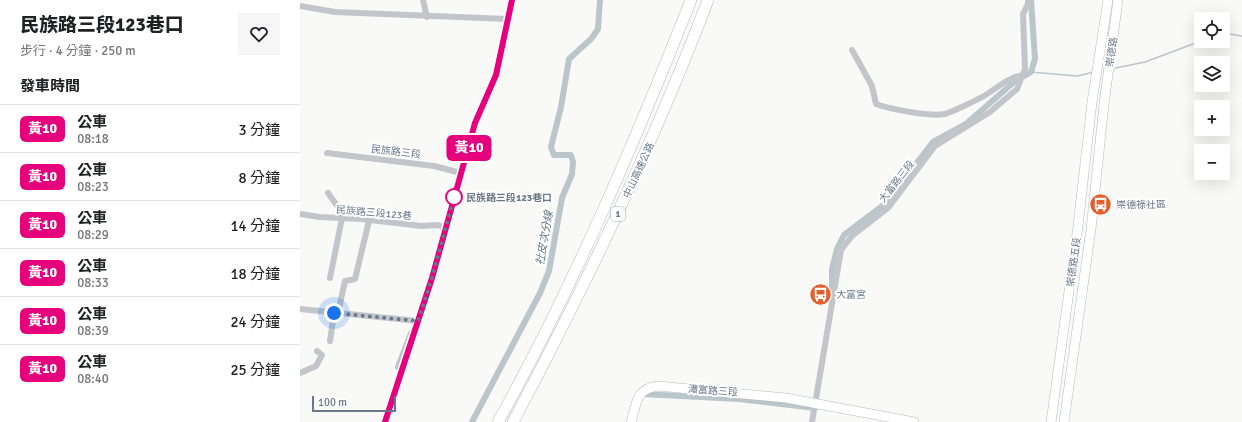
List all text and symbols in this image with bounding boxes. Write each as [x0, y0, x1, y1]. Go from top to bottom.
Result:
map controls [1194, 12, 1230, 180]
button: locate [1194, 12, 1230, 48]
text: 民族路三段123巷口 [20, 13, 184, 37]
button: heart [238, 13, 280, 55]
street label: 崇德路 [1104, 36, 1120, 68]
text: 步行 · 4 分鐘 · 250 m [20, 43, 136, 59]
button: layers [1194, 56, 1230, 92]
text: 發車時間 [20, 77, 80, 95]
button: + [1194, 100, 1230, 136]
text: 公車 [77, 113, 107, 131]
text: 黃10 [28, 120, 57, 137]
text: 3 分鐘 [239, 121, 280, 139]
text: 08:18 [77, 131, 109, 147]
line badge: 黃10 [446, 135, 492, 161]
text: 黃10 [454, 139, 484, 156]
street label: 中山高速公路 [621, 141, 657, 200]
street label: 民族路三段 [370, 143, 421, 161]
button: − [1194, 144, 1230, 180]
street label: 大富路三段 [877, 158, 917, 205]
text: 公車 [77, 161, 107, 179]
text: 黃10 [28, 168, 57, 185]
text: 8 分鐘 [239, 169, 280, 187]
text: 08:23 [77, 179, 109, 195]
marker: 民族路三段123巷口 [445, 188, 463, 206]
bus stop icon: 崇德祿社區 [1088, 191, 1114, 217]
place label: 民族路三段123巷口 [466, 192, 552, 204]
place label: 崇德祿社區 [1116, 199, 1166, 211]
street label: 民族路三段123巷 [335, 204, 412, 222]
road number: 1 [611, 207, 625, 221]
water label: 社皮次分線 [533, 208, 556, 266]
text: 公車 [77, 209, 107, 227]
text: 黃10 [28, 216, 57, 233]
text: 14 分鐘 [230, 217, 280, 235]
text: 08:29 [77, 227, 109, 243]
street label: 崇德路五段 [1065, 237, 1083, 288]
text: 公車 [77, 257, 107, 275]
text: 黃10 [28, 264, 57, 281]
text: 18 分鐘 [230, 265, 280, 283]
text: 08:33 [77, 275, 109, 291]
bus stop icon: 大富宮 [807, 281, 833, 307]
place label: 大富宮 [836, 289, 866, 301]
your location [324, 303, 344, 323]
text: 公車 [77, 305, 107, 323]
text: 黃10 [28, 312, 57, 329]
text: 24 分鐘 [230, 313, 280, 331]
text: 08:39 [77, 323, 109, 339]
text: 公車 [77, 353, 107, 371]
text: 黃10 [28, 360, 57, 377]
text: 25 分鐘 [230, 361, 280, 379]
text: 08:40 [77, 371, 109, 387]
street label: 潭富路三段 [688, 383, 738, 399]
scale bar [312, 394, 396, 413]
text: 100 m [318, 396, 347, 409]

